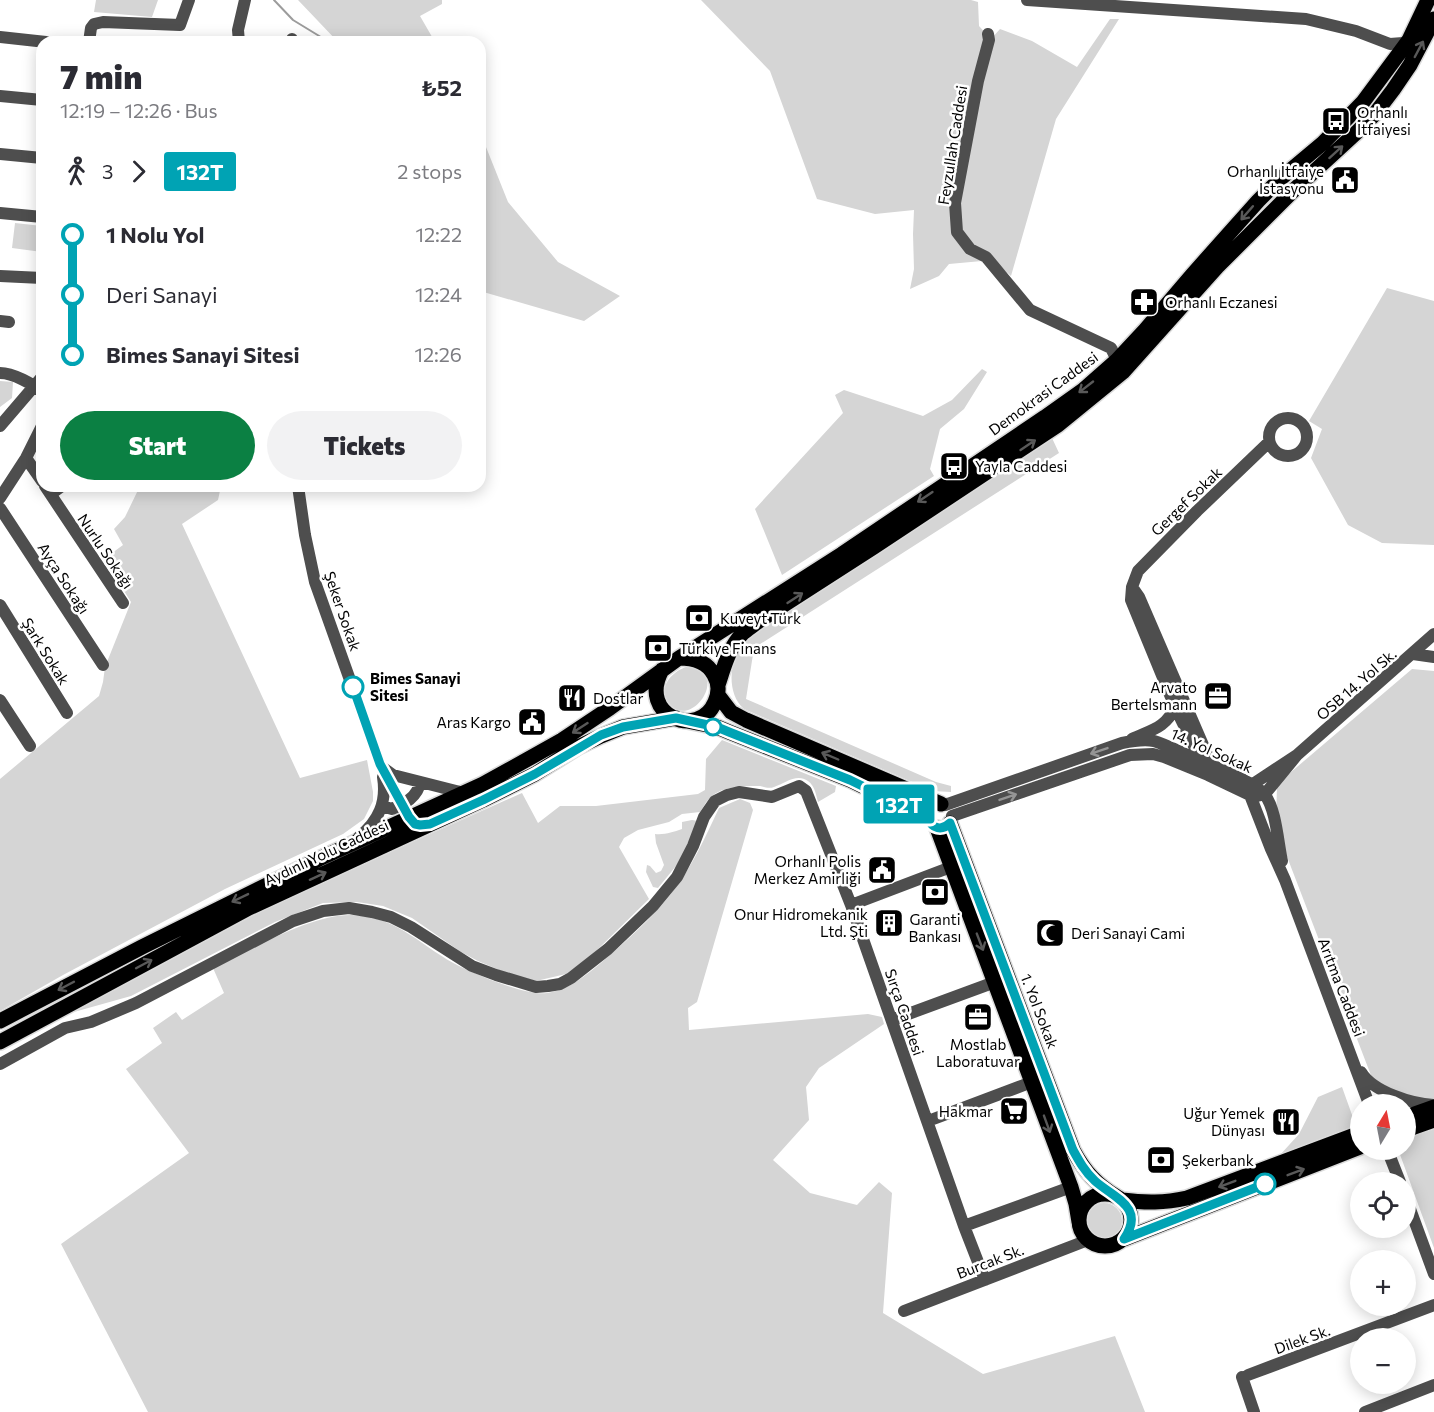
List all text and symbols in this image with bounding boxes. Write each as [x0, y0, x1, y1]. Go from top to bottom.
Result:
one-way arrow [1413, 41, 1425, 58]
text: 7 min [60, 55, 142, 96]
text: ₺52 [421, 74, 462, 101]
street label: Feyzullah Caddesi [934, 84, 970, 206]
text: 12:19 – 12:26 · Bus [60, 98, 218, 122]
place label: Orhanlı İtfaiyesi [1357, 103, 1411, 138]
bus stop icon: Orhanlı İtfaiyesi [1320, 105, 1352, 137]
one-way arrow [1328, 145, 1343, 159]
icon: walk [60, 155, 93, 188]
icon: forward [122, 155, 155, 188]
text: 3 [102, 159, 113, 183]
text: 132T [176, 159, 224, 184]
text: 2 stops [397, 159, 462, 183]
place label: Orhanlı İtfaiye İstasyonu [1227, 162, 1324, 197]
public building icon: Orhanlı İtfaiye İstasyonu [1329, 164, 1361, 196]
one-way arrow [1240, 205, 1254, 220]
text: 1 Nolu Yol [106, 221, 205, 248]
text: 12:22 [415, 222, 462, 246]
text: Deri Sanayi [106, 281, 218, 308]
text: 12:24 [415, 282, 462, 306]
pharmacy icon: Orhanlı Eczanesi [1128, 286, 1160, 318]
place label: Orhanlı Eczanesi [1165, 293, 1278, 311]
text: Bimes Sanayi Sitesi [106, 341, 300, 368]
text: 12:26 [414, 342, 462, 366]
street label: Demokrasi Caddesi [985, 347, 1101, 439]
one-way arrow [1078, 380, 1094, 393]
button: Start [60, 411, 255, 480]
button: Tickets [267, 411, 462, 480]
one-way arrow [1020, 439, 1036, 451]
bus stop icon: Yayla Caddesi [938, 450, 970, 482]
place label: Yayla Caddesi [975, 457, 1067, 475]
street label: Gergef Sokak [1147, 463, 1225, 539]
one-way arrow [917, 491, 934, 503]
street label: Nurlu Sokağı [74, 510, 138, 592]
street label: Ayça Sokağı [34, 539, 94, 617]
street label: Şeker Sokak [321, 569, 365, 653]
one-way arrow [786, 592, 803, 604]
bank icon: Kuveyt Türk [683, 602, 715, 634]
place label: Kuveyt Türk [720, 609, 801, 627]
street label: Şark Sokak [18, 614, 74, 688]
bank icon: Türkiye Finans [642, 632, 674, 664]
place label: Türkiye Finans [679, 639, 776, 657]
street label: OSB 14. Yol Sk. [1312, 644, 1400, 724]
place label: Bimes Sanayi Sitesi [370, 669, 461, 704]
marker: Bimes Sanayi Sitesi [342, 676, 364, 698]
place label: Arvato Bertelsmann [1111, 678, 1197, 713]
office icon: Arvato Bertelsmann [1202, 680, 1234, 712]
restaurant icon: Dostlar [556, 682, 588, 714]
place label: Dostlar [593, 689, 643, 707]
public building icon: Aras Kargo [516, 706, 548, 738]
place label: Aras Kargo [436, 713, 511, 731]
unlabelled marker [704, 718, 722, 736]
one-way arrow [572, 722, 589, 734]
street label: 14. Yol Sokak [1168, 724, 1256, 776]
one-way arrow [1091, 746, 1109, 757]
one-way arrow [821, 750, 840, 761]
line badge: 132T [857, 784, 941, 824]
one-way arrow [998, 791, 1017, 802]
text: 132T [875, 792, 923, 817]
street label: Aydınlı Yolu Caddesi [261, 815, 391, 889]
place label: Orhanlı Polis Merkez Amirliği [754, 852, 861, 887]
public building icon: Orhanlı Polis Merkez Amirliği [866, 854, 898, 886]
one-way arrow [308, 869, 326, 881]
bank icon: Garanti Bankası [919, 876, 951, 908]
one-way arrow [232, 893, 250, 904]
place label: Onur Hidromekanik Ltd. Şti [734, 905, 868, 940]
building icon: Onur Hidromekanik Ltd. Şti [873, 907, 905, 939]
place label: Garanti Bankası [909, 910, 961, 945]
mosque icon: Deri Sanayi Cami [1034, 917, 1066, 949]
place label: Deri Sanayi Cami [1071, 924, 1185, 942]
one-way arrow [975, 932, 986, 950]
street label: Arıtma Caddesi [1315, 935, 1369, 1039]
one-way arrow [135, 958, 152, 970]
street label: Sırça Caddesi [882, 966, 928, 1058]
street label: 1. Yol Sokak [1017, 971, 1063, 1051]
one-way arrow [58, 981, 76, 992]
office icon: Mostlab Laboratuvar [962, 1001, 994, 1033]
place label: Mostlab Laboratuvar [936, 1035, 1020, 1070]
north arrow [1350, 1094, 1416, 1160]
map controls [1350, 1094, 1416, 1394]
supermarket icon: Hakmar [998, 1095, 1030, 1127]
place label: Hakmar [939, 1102, 993, 1120]
place label: Uğur Yemek Dünyası [1183, 1104, 1265, 1139]
restaurant icon: Uğur Yemek Dünyası [1270, 1106, 1302, 1138]
one-way arrow [1043, 1115, 1054, 1133]
bank icon: Şekerbank [1145, 1144, 1177, 1176]
place label: Şekerbank [1182, 1151, 1254, 1169]
one-way arrow [1286, 1166, 1304, 1177]
button: locate [1350, 1172, 1416, 1238]
unlabelled marker [1254, 1173, 1276, 1195]
one-way arrow [1218, 1179, 1237, 1190]
street label: Burcak Sk. [954, 1240, 1026, 1282]
button: + [1350, 1250, 1416, 1316]
street label: Dilek Sk. [1272, 1321, 1332, 1357]
button: − [1350, 1328, 1416, 1394]

